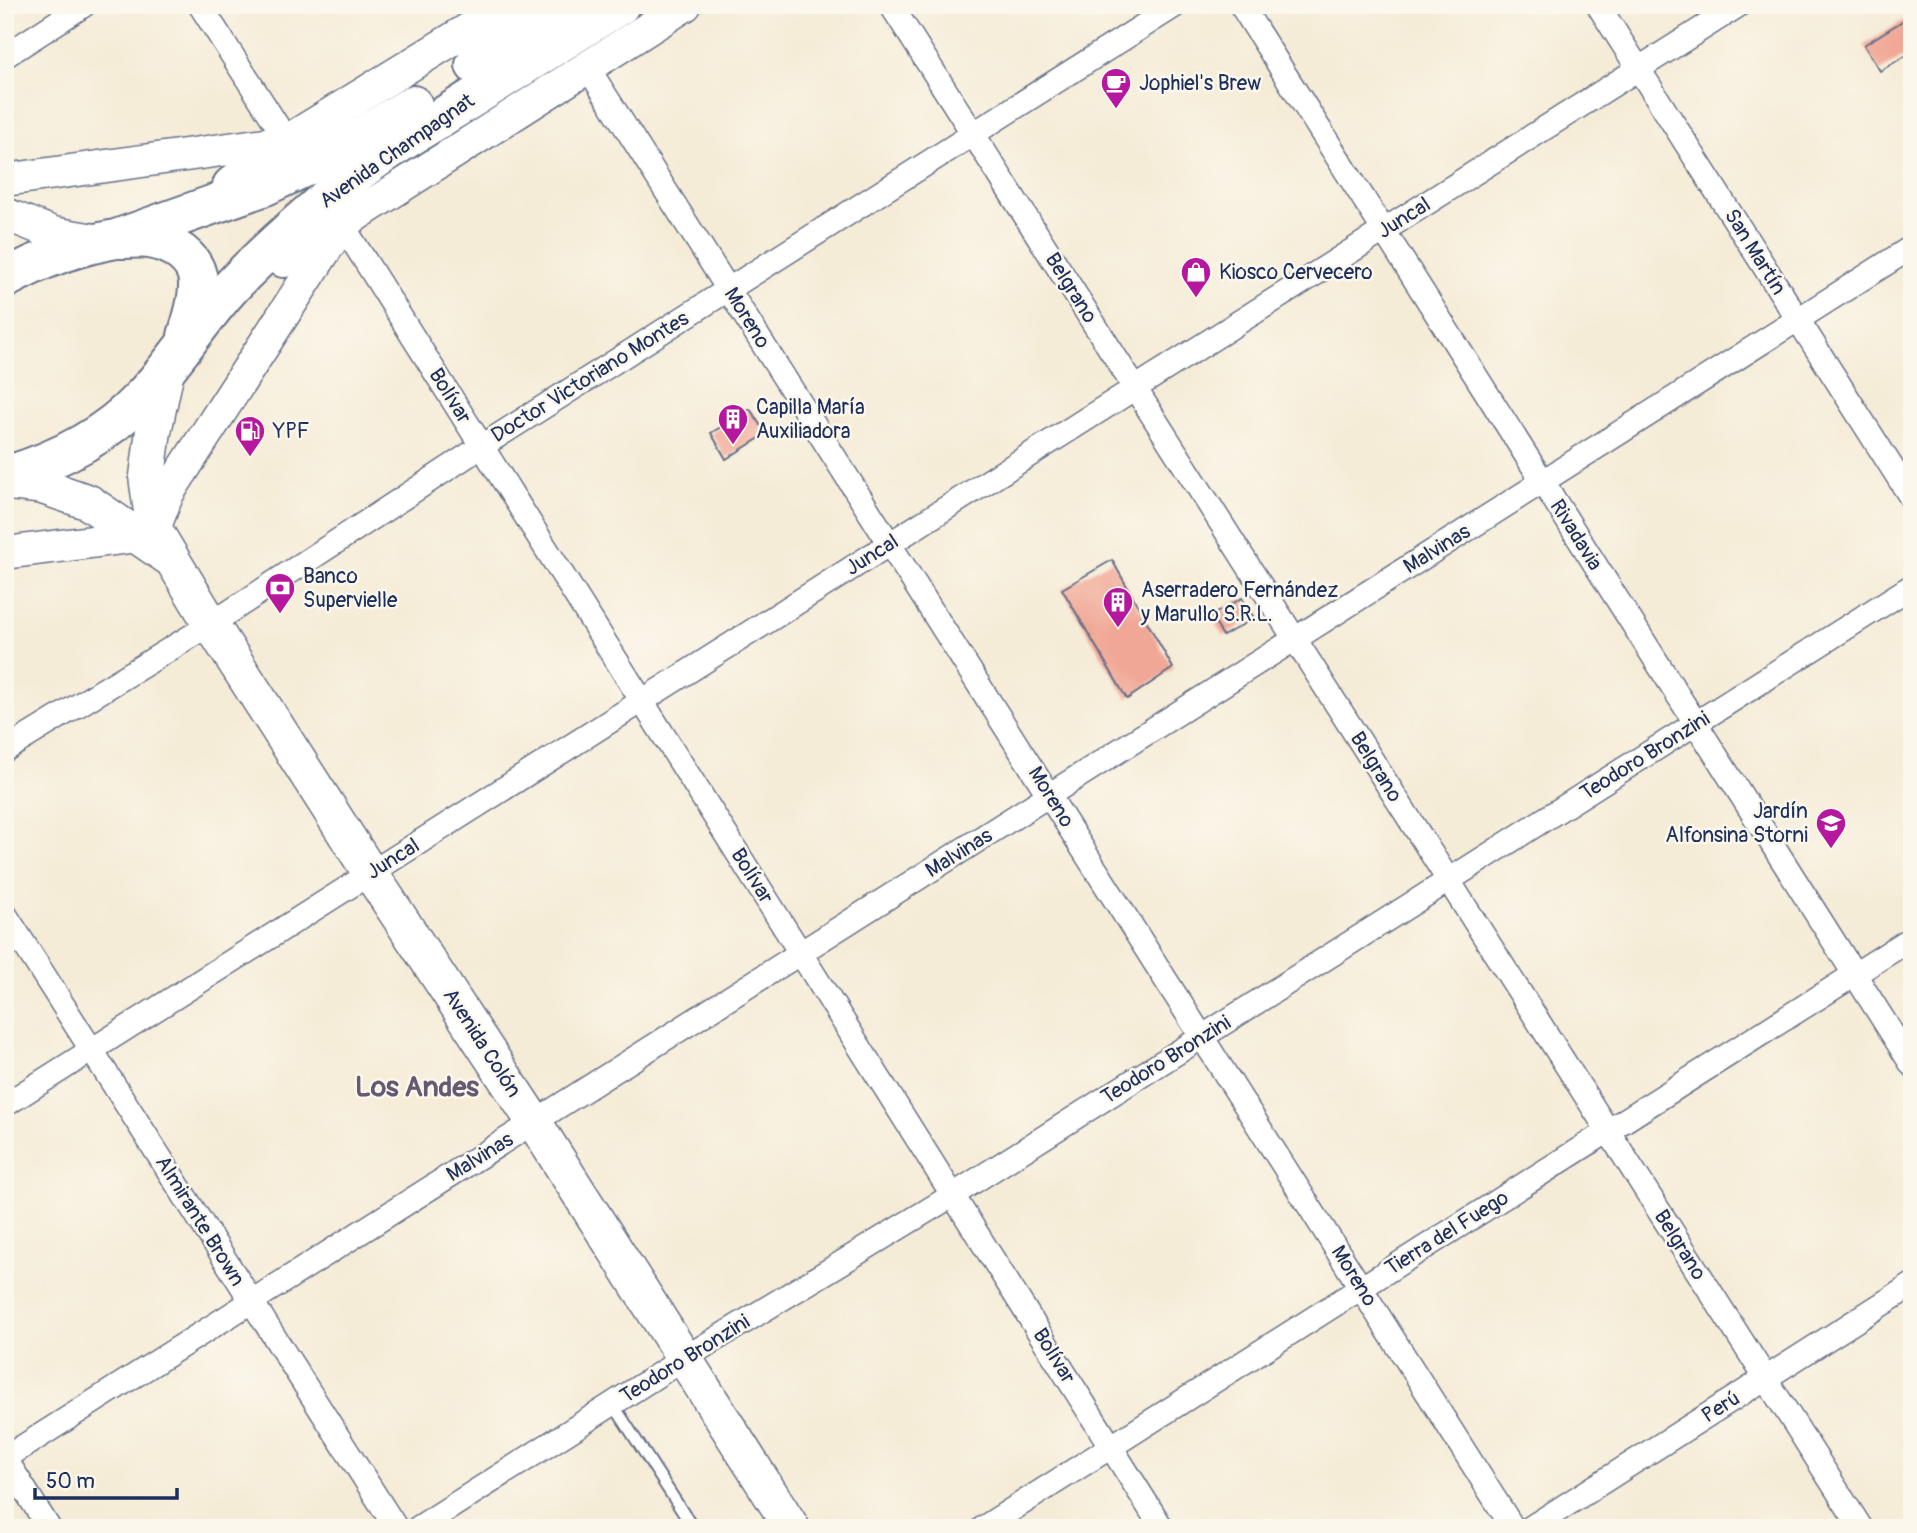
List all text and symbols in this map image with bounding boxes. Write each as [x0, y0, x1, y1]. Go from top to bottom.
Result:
cafe icon: Jophiel's Brew [1099, 66, 1133, 110]
place label: Jophiel's Brew [1139, 70, 1261, 97]
street label: Avenida Champagnat [314, 87, 480, 215]
street label: Juncal [1372, 191, 1436, 245]
street label: San Martín [1718, 204, 1792, 300]
street label: Belgrano [1039, 248, 1103, 328]
shop icon: Kiosco Cervecero [1179, 255, 1213, 299]
place label: Kiosco Cervecero [1219, 259, 1373, 286]
street label: Moreno [718, 282, 776, 354]
street label: Doctor Victoriano Montes [486, 305, 694, 449]
street label: Bolívar [422, 363, 478, 429]
place label: Capilla María Auxiliadora [756, 394, 865, 445]
building icon: Capilla María Auxiliadora [716, 402, 750, 446]
fuel station icon: YPF [233, 414, 267, 458]
place label: YPF [272, 418, 309, 445]
street label: Rivadavia [1544, 494, 1608, 576]
street label: Malvinas [1399, 518, 1476, 580]
street label: Juncal [840, 528, 904, 582]
place label: Banco Supervielle [303, 563, 398, 614]
bank icon: Banco Supervielle [263, 571, 297, 615]
place label: Aserradero Fernández y Marullo S.R.L. [1140, 577, 1338, 628]
building icon: Aserradero Fernández y Marullo S.R.L. [1101, 585, 1135, 629]
street label: Teodoro Bronzini [1575, 705, 1715, 807]
street label: Belgrano [1344, 727, 1408, 807]
street label: Moreno [1022, 761, 1080, 833]
place label: Jardín Alfonsina Storni [1665, 798, 1808, 849]
school or university icon: Jardín Alfonsina Storni [1814, 806, 1848, 850]
street label: Malvinas [921, 822, 998, 884]
street label: Juncal [361, 832, 425, 886]
street label: Bolívar [724, 843, 780, 909]
street label: Avenida Colón [437, 983, 527, 1103]
street label: Teodoro Bronzini [1096, 1009, 1236, 1111]
district label: Los Andes [355, 1070, 479, 1105]
street label: Malvinas [442, 1126, 519, 1188]
street label: Almirante Brown [149, 1151, 251, 1291]
street label: Tierra del Fuego [1380, 1184, 1514, 1282]
street label: Belgrano [1648, 1205, 1712, 1285]
street label: Moreno [1325, 1240, 1383, 1312]
street label: Teodoro Bronzini [615, 1308, 755, 1410]
street label: Bolívar [1026, 1323, 1082, 1389]
street label: Perú [1697, 1385, 1745, 1429]
scale bar [35, 1456, 177, 1500]
text: 50 m [46, 1468, 95, 1495]

